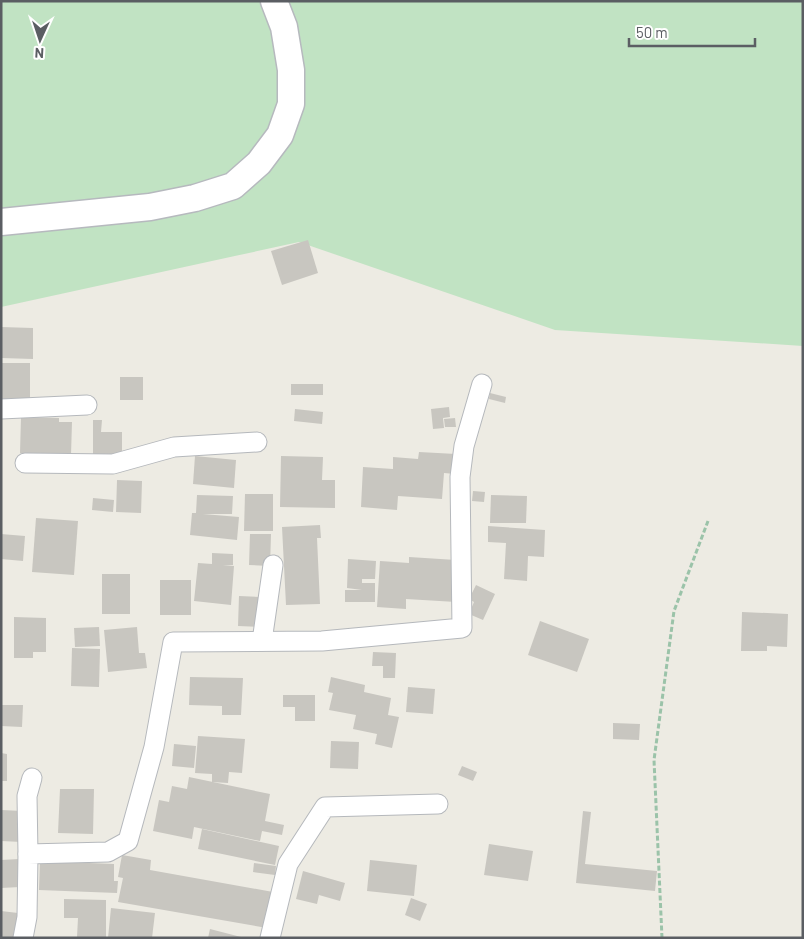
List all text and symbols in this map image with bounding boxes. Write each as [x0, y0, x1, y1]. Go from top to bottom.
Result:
north arrow [15, 15, 65, 65]
scale bar [629, 15, 755, 47]
text: 50 m [636, 23, 668, 41]
text: N [34, 45, 44, 62]

